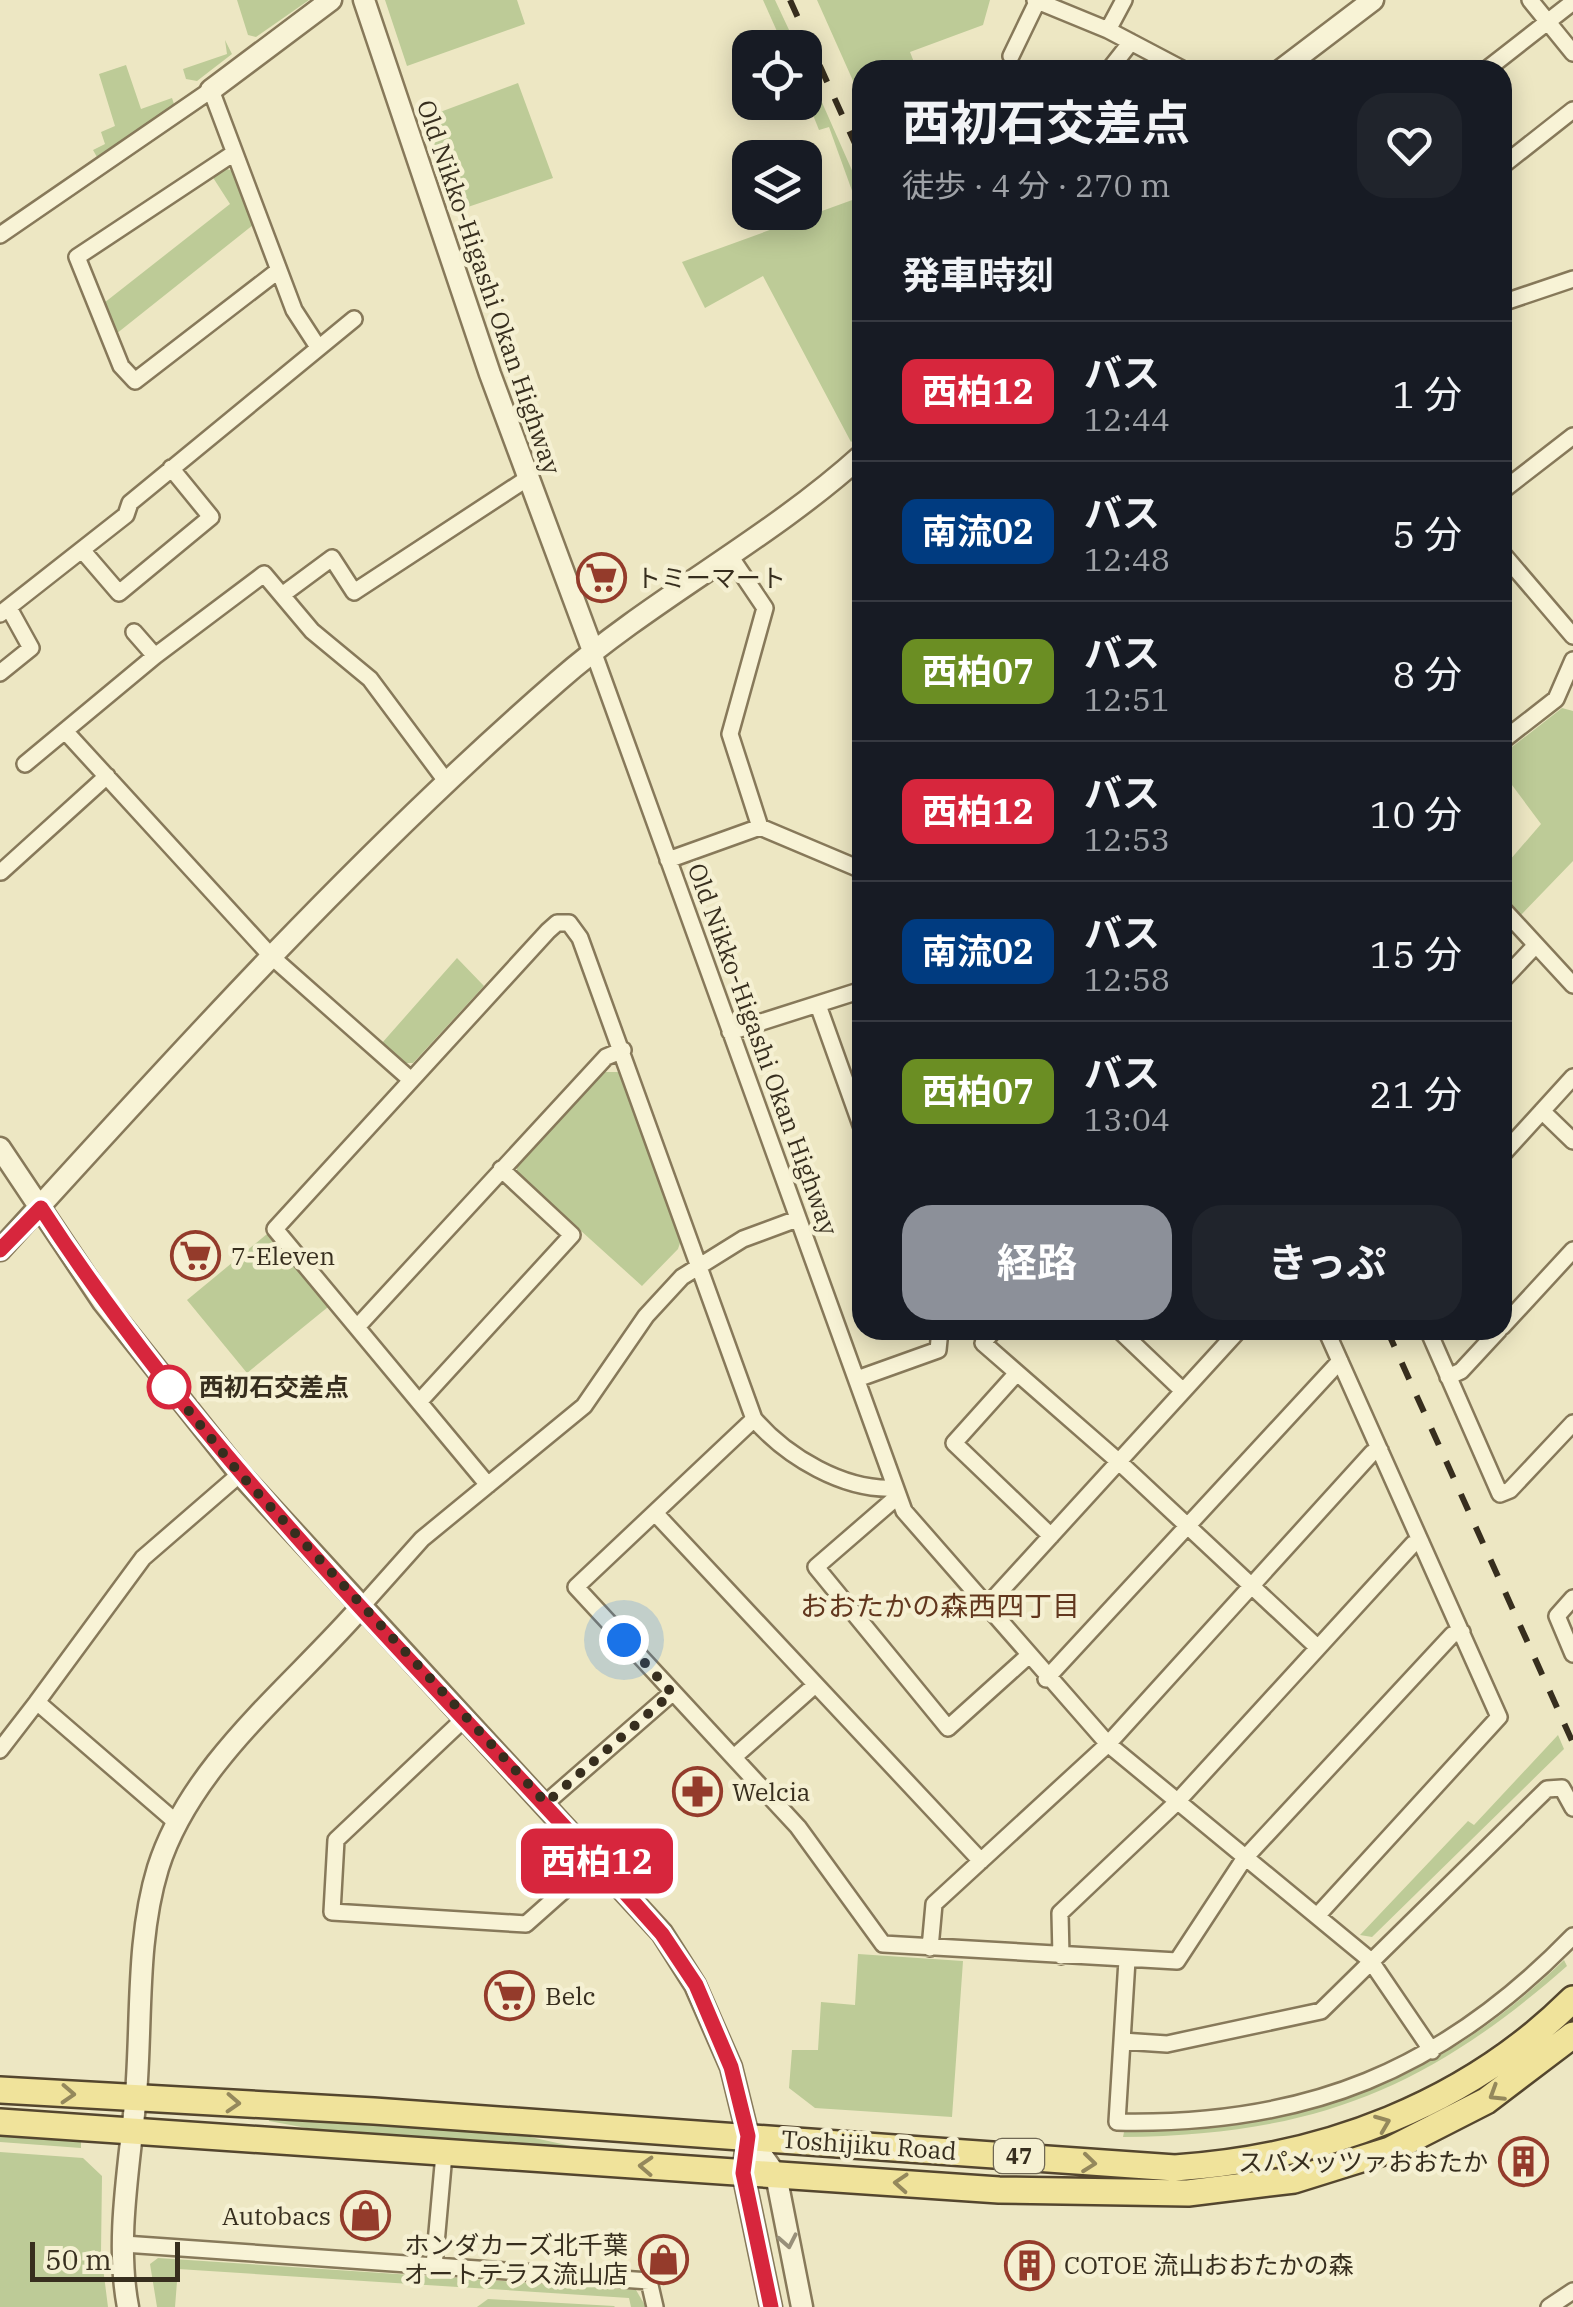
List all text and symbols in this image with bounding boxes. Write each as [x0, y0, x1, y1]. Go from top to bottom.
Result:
map controls [732, 30, 822, 230]
button: locate [732, 30, 822, 120]
text: 西初石交差点 [902, 91, 1190, 153]
button: heart [1357, 93, 1462, 198]
street label: Old Nikko-Higashi Okan Highway [410, 95, 569, 479]
button: layers [732, 140, 822, 230]
text: 徒歩 · 4 分 · 270 m [902, 164, 1171, 206]
text: 発車時刻 [902, 250, 1054, 299]
text: バス [1084, 348, 1160, 397]
text: 西柏12 [922, 368, 1034, 414]
text: 1 分 [1392, 369, 1462, 418]
text: 12:44 [1084, 398, 1170, 440]
text: バス [1084, 488, 1160, 537]
text: 南流02 [922, 508, 1034, 554]
text: 5 分 [1392, 509, 1462, 558]
text: 12:48 [1084, 538, 1170, 580]
supermarket icon: トミーマート [575, 552, 627, 604]
place label: トミーマート [636, 561, 786, 594]
text: バス [1084, 628, 1160, 677]
text: 西柏07 [922, 648, 1034, 694]
text: 8 分 [1392, 649, 1462, 698]
text: 12:51 [1084, 678, 1170, 720]
text: バス [1084, 768, 1160, 817]
text: 西柏12 [922, 788, 1034, 834]
text: 10 分 [1370, 789, 1462, 838]
text: 12:53 [1084, 818, 1170, 860]
street label: Old Nikko-Higashi Okan Highway [681, 858, 847, 1240]
text: バス [1084, 908, 1160, 957]
text: 南流02 [922, 928, 1034, 974]
text: 15 分 [1370, 929, 1462, 978]
text: 12:58 [1084, 958, 1170, 1000]
text: バス [1084, 1048, 1160, 1097]
text: 西柏07 [922, 1068, 1034, 1114]
text: 21 分 [1370, 1069, 1462, 1118]
text: 13:04 [1084, 1098, 1170, 1140]
button: 経路 [902, 1205, 1172, 1320]
button: きっぷ [1192, 1205, 1462, 1320]
supermarket icon: 7-Eleven [170, 1230, 222, 1282]
place label: 7-Eleven [231, 1239, 335, 1272]
marker: 西初石交差点 [148, 1366, 190, 1408]
place label: 西初石交差点 [199, 1370, 349, 1403]
district label: おおたかの森西四丁目 [800, 1587, 1080, 1624]
your location [599, 1615, 649, 1665]
pharmacy icon: Welcia [671, 1766, 723, 1818]
place label: Welcia [732, 1775, 810, 1808]
line badge: 西柏12 [527, 1828, 667, 1894]
text: 西柏12 [541, 1838, 653, 1884]
supermarket icon: Belc [484, 1970, 536, 2022]
place label: Belc [545, 1979, 596, 2012]
one-way arrow [1488, 2082, 1506, 2101]
one-way arrow [60, 2083, 76, 2104]
one-way arrow [225, 2092, 241, 2113]
one-way arrow [1373, 2115, 1390, 2135]
street label: Toshijiku Road [780, 2122, 958, 2167]
building icon: スパメッツァおおたか [1497, 2136, 1549, 2188]
road number: 47 [994, 2139, 1044, 2173]
place label: スパメッツァおおたか [1238, 2145, 1488, 2178]
one-way arrow [1082, 2152, 1098, 2173]
one-way arrow [637, 2156, 653, 2177]
one-way arrow [893, 2173, 909, 2194]
shop icon: Autobacs [340, 2190, 392, 2242]
place label: Autobacs [222, 2199, 331, 2232]
place label: ホンダカーズ北千葉 オートテラス流山店 [403, 2228, 628, 2290]
one-way arrow [777, 2232, 798, 2249]
shop icon: ホンダカーズ北千葉 オートテラス流山店 [637, 2233, 689, 2285]
scale bar [30, 2237, 180, 2282]
building icon: COTOE 流山おおたかの森 [1003, 2239, 1055, 2291]
text: 50 m [45, 2241, 112, 2278]
place label: COTOE 流山おおたかの森 [1064, 2248, 1353, 2281]

